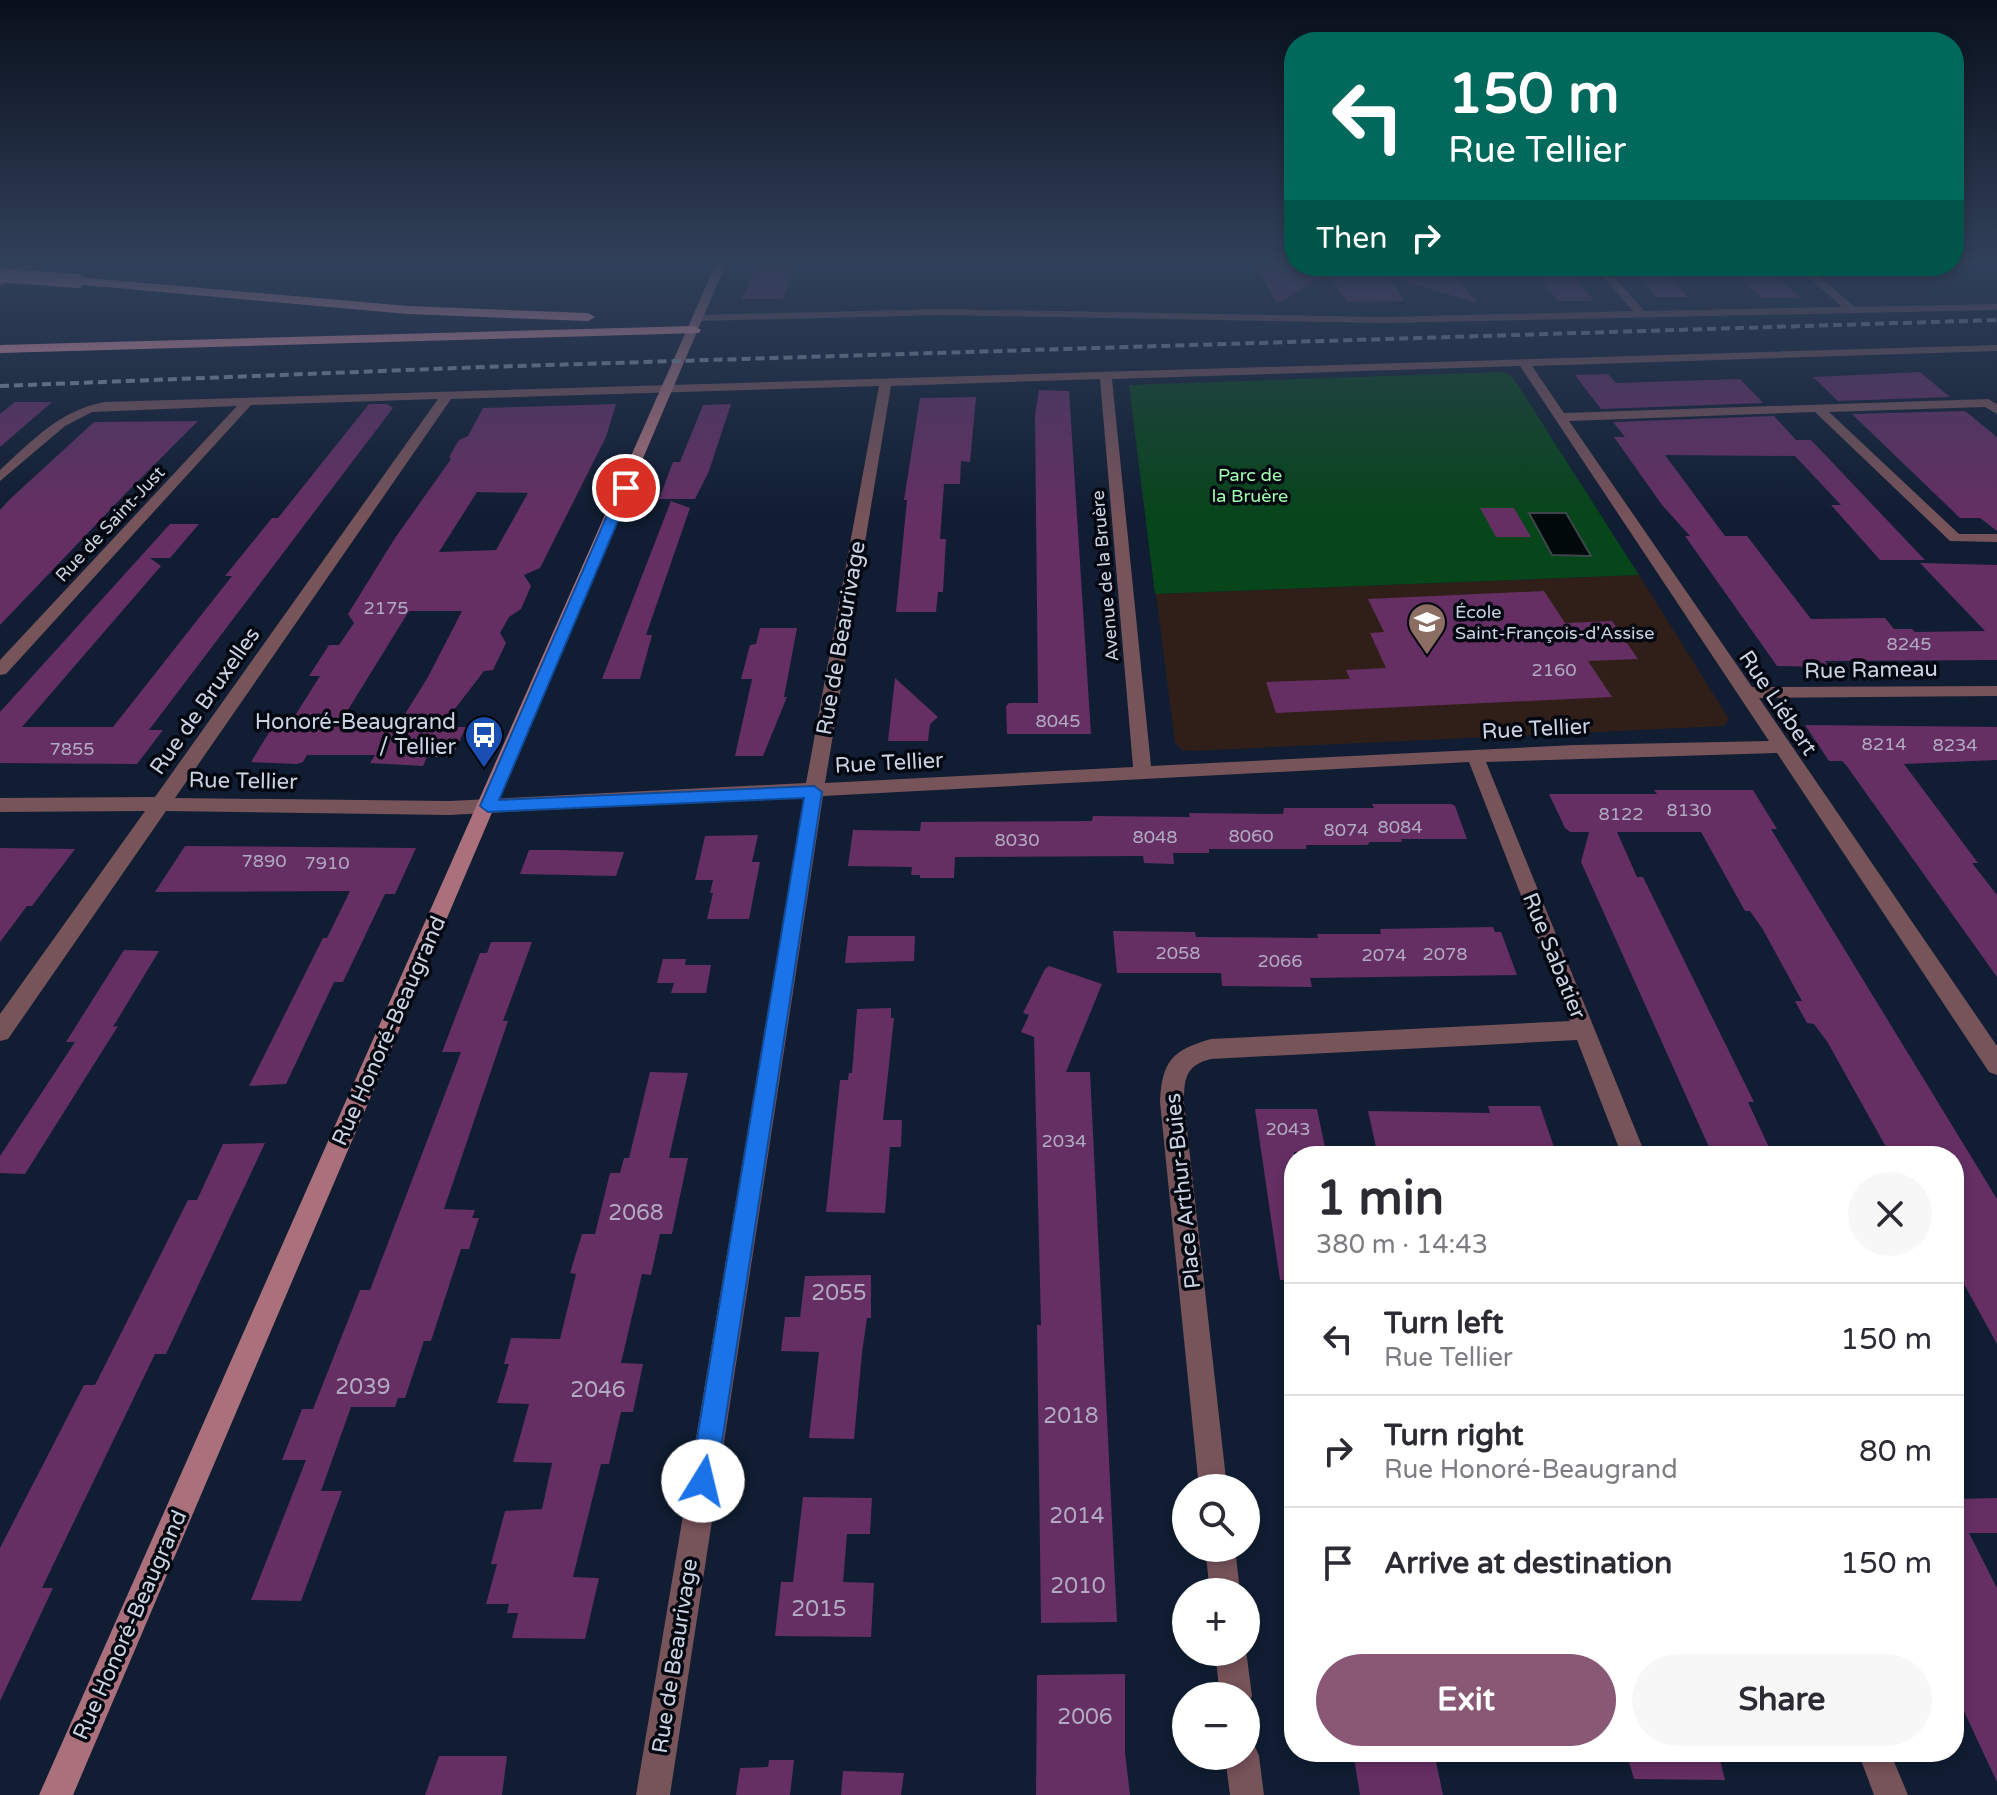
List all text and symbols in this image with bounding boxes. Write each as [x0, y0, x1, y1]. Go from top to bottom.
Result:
text: 150 m [1448, 61, 1619, 128]
icon: left [1316, 64, 1420, 168]
text: Rue Tellier [1448, 129, 1626, 172]
icon: right [1404, 216, 1448, 260]
text: Then [1316, 220, 1388, 257]
pin [592, 454, 660, 522]
street label: Rue de Saint-Just [51, 461, 169, 586]
park label: Parc de la Bruère [1212, 464, 1288, 507]
icon: arrive [604, 466, 648, 510]
street label: Avenue de la Bruère [1087, 489, 1123, 663]
street label: Rue de Beaurivage [811, 539, 871, 737]
house number: 2175 [363, 597, 409, 619]
school or university icon: École Saint-François-d'Assise [1406, 601, 1448, 656]
place label: École Saint-François-d'Assise [1455, 601, 1654, 644]
street label: Rue de Bruxelles [144, 622, 266, 780]
house number: 8245 [1886, 633, 1932, 655]
street label: Rue Liébert [1733, 646, 1823, 760]
street label: Rue Rameau [1804, 656, 1938, 684]
house number: 2160 [1531, 659, 1577, 681]
place label: Honoré-Beaugrand / Tellier [255, 709, 457, 760]
house number: 8045 [1035, 710, 1081, 732]
street label: Rue Tellier [1481, 713, 1592, 745]
bus stop icon: Honoré-Beaugrand / Tellier [463, 714, 505, 769]
house number: 8214 [1861, 733, 1907, 755]
house number: 8234 [1932, 734, 1978, 756]
house number: 7855 [49, 738, 95, 760]
street label: Rue Tellier [834, 747, 945, 779]
street label: Rue Tellier [188, 767, 298, 795]
house number: 8130 [1666, 799, 1712, 821]
house number: 8122 [1598, 803, 1644, 825]
house number: 8084 [1377, 816, 1423, 838]
house number: 8074 [1323, 819, 1369, 841]
house number: 8060 [1228, 825, 1274, 847]
house number: 8048 [1132, 826, 1178, 848]
house number: 8030 [994, 829, 1040, 851]
house number: 7890 [241, 850, 287, 872]
house number: 7910 [304, 852, 350, 874]
street label: Rue Sabatier [1517, 889, 1591, 1023]
street label: Rue Honoré-Beaugrand [327, 912, 451, 1150]
house number: 2058 [1155, 942, 1201, 964]
house number: 2078 [1422, 943, 1468, 965]
house number: 2074 [1361, 944, 1407, 966]
house number: 2066 [1257, 950, 1303, 972]
street label: Place Arthur-Buies [1160, 1092, 1206, 1290]
house number: 2043 [1265, 1118, 1311, 1140]
house number: 2034 [1041, 1130, 1087, 1152]
text: 1 min [1316, 1170, 1444, 1228]
button: close [1848, 1172, 1932, 1256]
house number: 2068 [608, 1200, 664, 1226]
text: 380 m · 14:43 [1316, 1229, 1488, 1260]
house number: 2055 [811, 1280, 867, 1306]
text: Turn left [1384, 1305, 1503, 1342]
icon: left [1316, 1317, 1360, 1361]
text: 150 m [1840, 1321, 1932, 1358]
text: Rue Tellier [1384, 1342, 1513, 1373]
house number: 2039 [335, 1374, 391, 1400]
house number: 2046 [570, 1377, 626, 1403]
house number: 2018 [1043, 1403, 1099, 1429]
text: Turn right [1384, 1417, 1524, 1454]
icon: right [1316, 1429, 1360, 1473]
text: 80 m [1859, 1433, 1932, 1470]
position arrow [661, 1439, 745, 1523]
text: Rue Honoré-Beaugrand [1384, 1454, 1678, 1485]
map controls [1172, 1474, 1260, 1770]
button: search [1172, 1474, 1260, 1562]
house number: 2014 [1049, 1503, 1105, 1529]
street label: Rue Honoré-Beaugrand [68, 1506, 192, 1744]
icon: arrive [1316, 1541, 1360, 1585]
text: Arrive at destination [1384, 1545, 1672, 1582]
text: 150 m [1840, 1545, 1932, 1582]
street label: Rue de Beaurivage [647, 1557, 703, 1755]
house number: 2010 [1050, 1573, 1106, 1599]
button: + [1172, 1578, 1260, 1666]
house number: 2015 [791, 1596, 847, 1622]
button: Exit [1316, 1654, 1616, 1746]
button: Share [1632, 1654, 1932, 1746]
button: − [1172, 1682, 1260, 1770]
house number: 2006 [1057, 1704, 1113, 1730]

